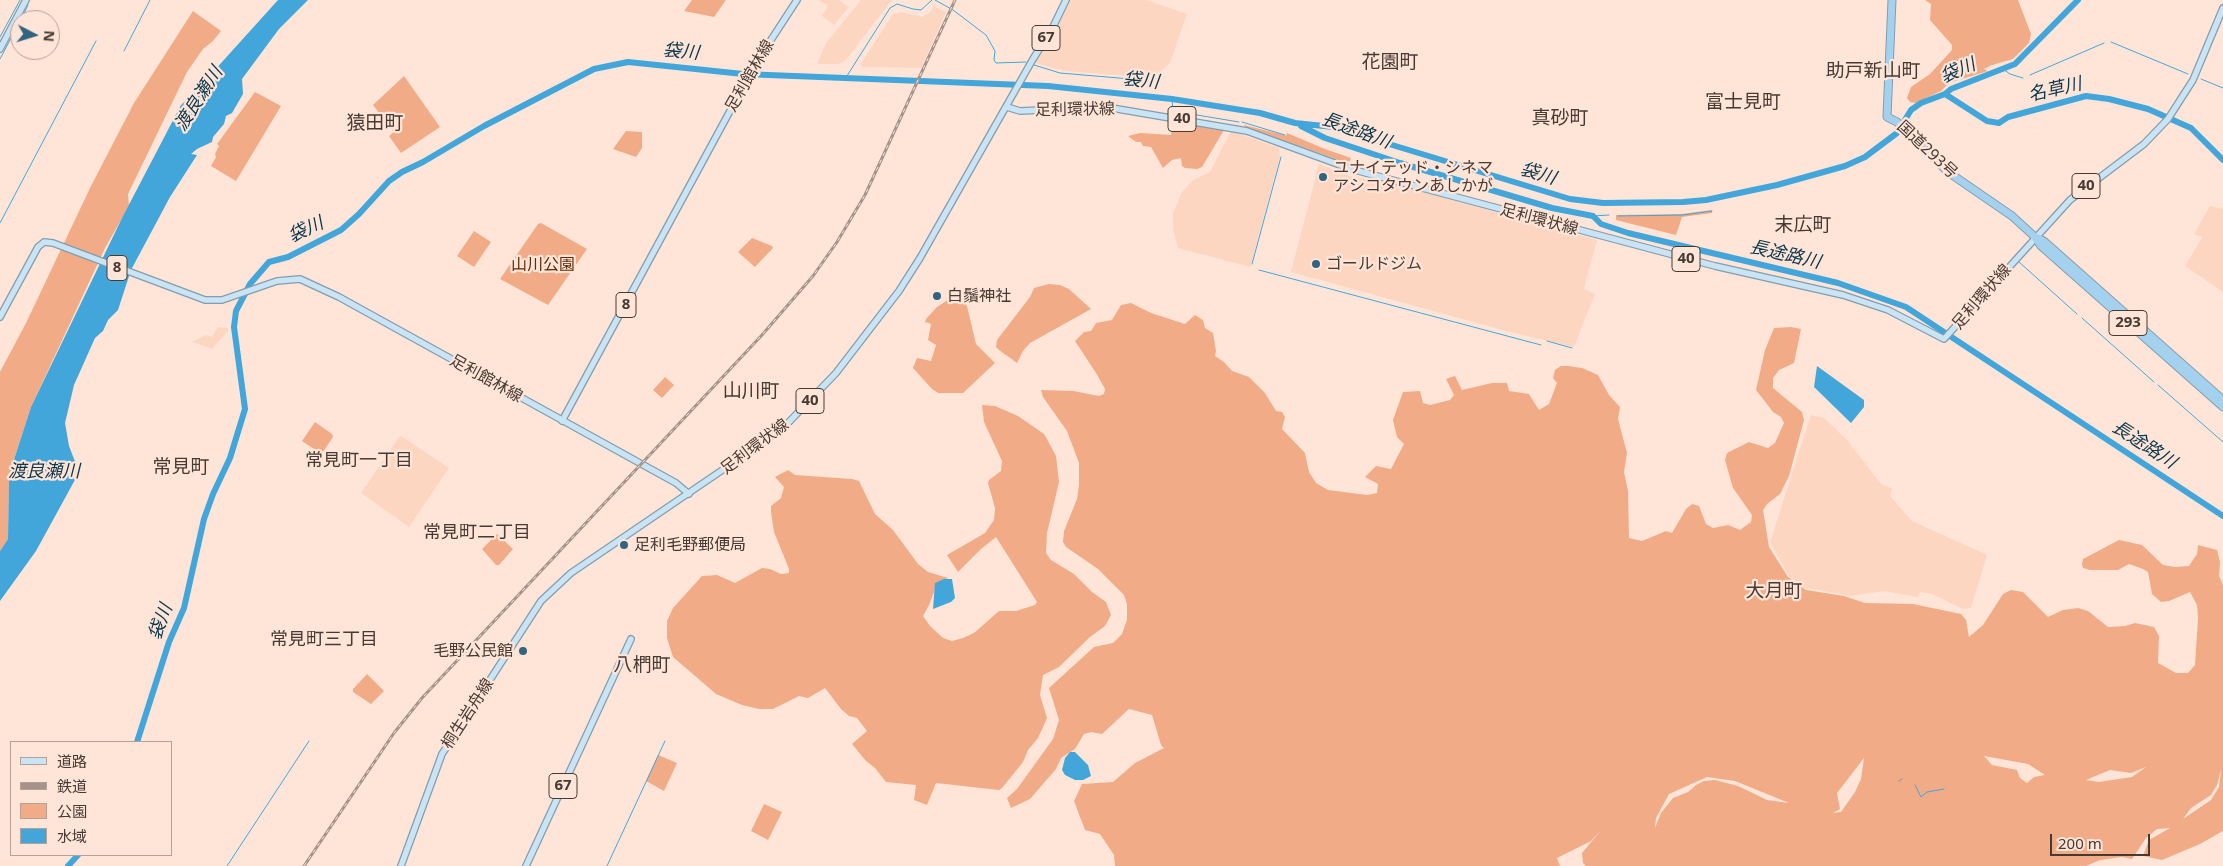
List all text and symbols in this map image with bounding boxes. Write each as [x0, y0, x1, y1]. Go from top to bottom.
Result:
north arrow [10, 10, 60, 60]
road number: 67 [1032, 26, 1060, 50]
text: N [39, 30, 59, 43]
street label: 足利館林線 [722, 37, 778, 115]
water label: 袋川 [662, 39, 700, 65]
district label: 花園町 [1362, 52, 1418, 74]
water label: 袋川 [1937, 54, 1979, 88]
district label: 助戸新山町 [1826, 61, 1920, 83]
water label: 渡良瀬川 [170, 63, 228, 135]
water label: 袋川 [1122, 68, 1160, 94]
water label: 名草川 [2026, 73, 2084, 107]
district label: 富士見町 [1705, 92, 1781, 114]
street label: 足利環状線 [1035, 100, 1115, 120]
road number: 40 [1168, 106, 1196, 132]
district label: 真砂町 [1532, 108, 1588, 130]
water label: 長途路川 [1318, 109, 1394, 153]
district label: 猿田町 [347, 113, 403, 135]
street label: 国道293号 [1893, 117, 1961, 183]
place label: ユナイテッド・シネマ アシコタウンあしかが [1333, 158, 1493, 196]
water label: 袋川 [1518, 158, 1558, 190]
marker: ユナイテッド・シネマ アシコタウンあしかが [1317, 171, 1329, 183]
road number: 40 [2072, 174, 2100, 198]
street label: 足利環状線 [1498, 200, 1580, 240]
water label: 袋川 [285, 213, 327, 247]
district label: 末広町 [1775, 215, 1831, 237]
water label: 長途路川 [1747, 236, 1823, 274]
road number: 40 [1672, 246, 1700, 272]
place label: ゴールドジム [1326, 254, 1422, 274]
park label: 山川公園 [511, 255, 575, 275]
road number: 8 [107, 256, 127, 280]
marker: ゴールドジム [1310, 258, 1322, 270]
street label: 足利環状線 [1949, 261, 2015, 333]
place label: 白鬚神社 [947, 286, 1011, 306]
marker: 白鬚神社 [931, 290, 943, 302]
road number: 8 [616, 292, 636, 318]
road number: 293 [2109, 310, 2147, 336]
street label: 足利館林線 [446, 351, 526, 407]
district label: 山川町 [723, 381, 779, 403]
road number: 40 [796, 388, 824, 414]
street label: 足利環状線 [717, 415, 793, 479]
water label: 長途路川 [2108, 416, 2180, 474]
district label: 常見町一丁目 [305, 450, 413, 472]
district label: 常見町 [153, 457, 209, 479]
water label: 渡良瀬川 [8, 461, 80, 483]
district label: 常見町二丁目 [423, 522, 531, 544]
place label: 足利毛野郵便局 [634, 535, 746, 555]
marker: 足利毛野郵便局 [618, 539, 630, 551]
district label: 大月町 [1746, 581, 1802, 603]
water label: 袋川 [144, 601, 178, 643]
district label: 常見町三丁目 [270, 629, 378, 651]
place label: 毛野公民館 [433, 641, 513, 661]
marker: 毛野公民館 [517, 645, 529, 657]
district label: 八椚町 [614, 655, 670, 677]
street label: 桐生岩舟線 [438, 675, 498, 753]
legend [10, 741, 172, 856]
text: 道路 [57, 751, 87, 771]
road number: 67 [549, 774, 577, 798]
text: 鉄道 [57, 776, 87, 796]
text: 公園 [57, 801, 87, 821]
scale bar [2053, 824, 2153, 856]
text: 水域 [57, 826, 87, 846]
text: 200 m [2058, 833, 2102, 853]

